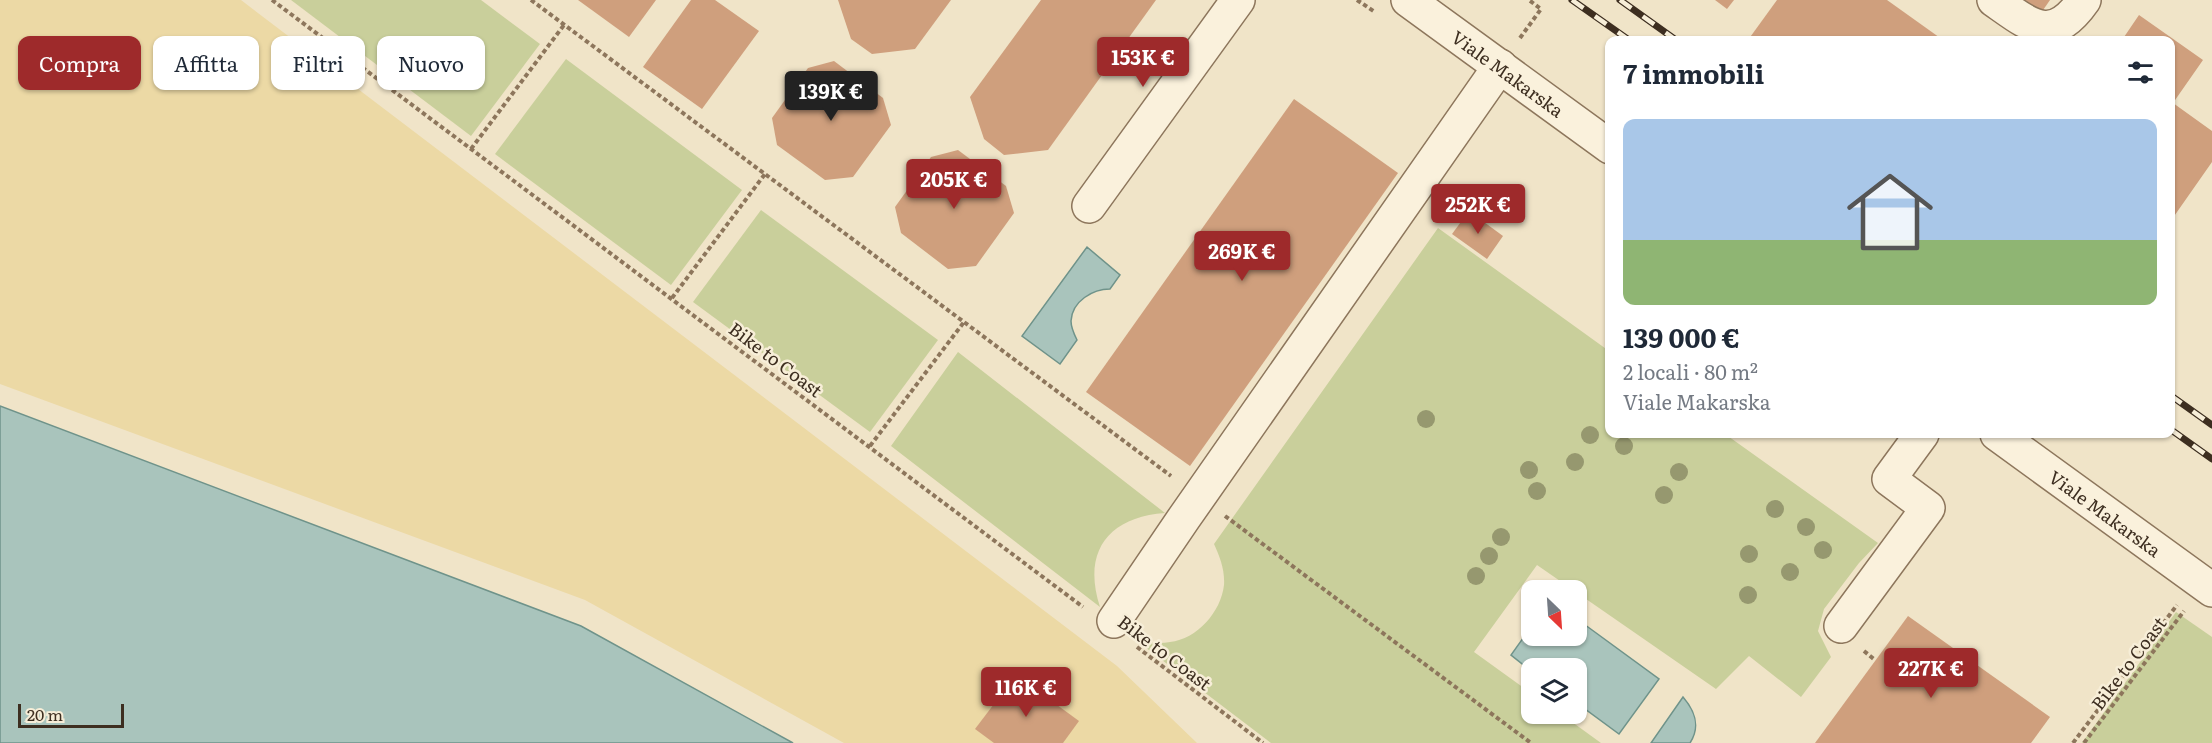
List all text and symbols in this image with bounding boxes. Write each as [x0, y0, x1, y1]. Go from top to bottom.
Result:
street label: Viale Makarska [1447, 23, 1570, 123]
chip: Compra [18, 36, 141, 90]
chip: Affitta [153, 36, 259, 90]
chip: Filtri [271, 36, 365, 90]
chip: Nuovo [377, 36, 485, 90]
pin: 153K € [1094, 37, 1192, 88]
text: 153K € [1111, 41, 1175, 71]
text: 7 immobili [1623, 53, 1764, 92]
icon: filters [2124, 56, 2157, 89]
pin: 139K € [782, 71, 880, 122]
text: 139K € [799, 75, 863, 105]
icon: home [1836, 158, 1944, 266]
pin: 205K € [905, 159, 1003, 210]
text: 205K € [920, 163, 988, 193]
pin: 252K € [1429, 184, 1527, 235]
text: 252K € [1445, 188, 1511, 218]
pin: 269K € [1193, 231, 1291, 282]
text: 269K € [1208, 235, 1276, 265]
street label: Bike to Coast [724, 315, 829, 404]
text: 139 000 € [1623, 317, 1740, 356]
text: 2 locali · 80 m² [1623, 356, 1758, 386]
text: Viale Makarska [1623, 386, 1770, 416]
street label: Viale Makarska [2044, 463, 2167, 563]
north arrow [1521, 580, 1587, 646]
map controls [1521, 580, 1587, 724]
street label: Bike to Coast [1113, 608, 1218, 697]
street label: Bike to Coast [2084, 610, 2173, 715]
pin: 227K € [1882, 648, 1980, 699]
text: 227K € [1898, 652, 1964, 682]
button: layers [1521, 658, 1587, 724]
pin: 116K € [977, 667, 1075, 718]
text: 116K € [995, 671, 1057, 701]
scale bar [18, 701, 124, 728]
text: 20 m [27, 702, 63, 726]

